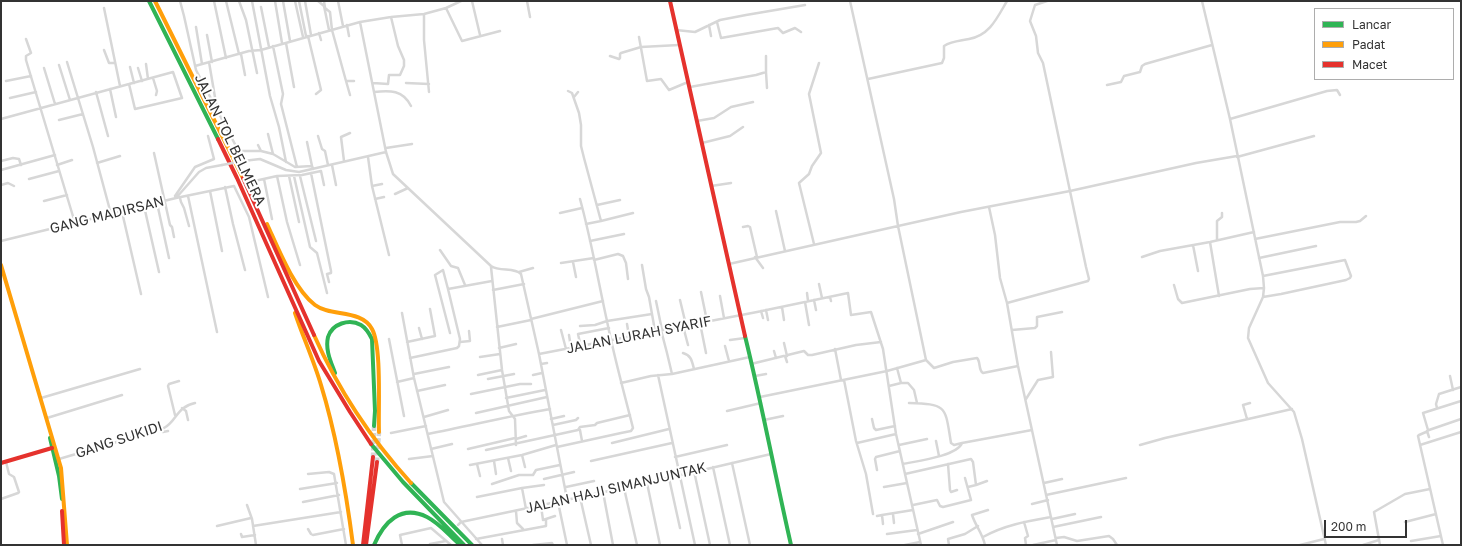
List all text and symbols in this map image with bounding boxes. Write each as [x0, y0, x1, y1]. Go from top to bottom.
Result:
legend [1314, 8, 1454, 80]
text: Lancar [1352, 17, 1391, 32]
text: Padat [1352, 37, 1385, 52]
text: Macet [1352, 57, 1387, 72]
street label: JALAN TOL BELMERA [191, 71, 269, 209]
street label: GANG MADIRSAN [48, 193, 166, 237]
street label: JALAN LURAH SYARIF [565, 313, 713, 357]
street label: GANG SUKIDI [73, 418, 165, 462]
street label: JALAN HAJI SIMANJUNTAK [524, 459, 708, 517]
scale bar [1326, 512, 1409, 538]
text: 200 m [1331, 519, 1366, 534]

